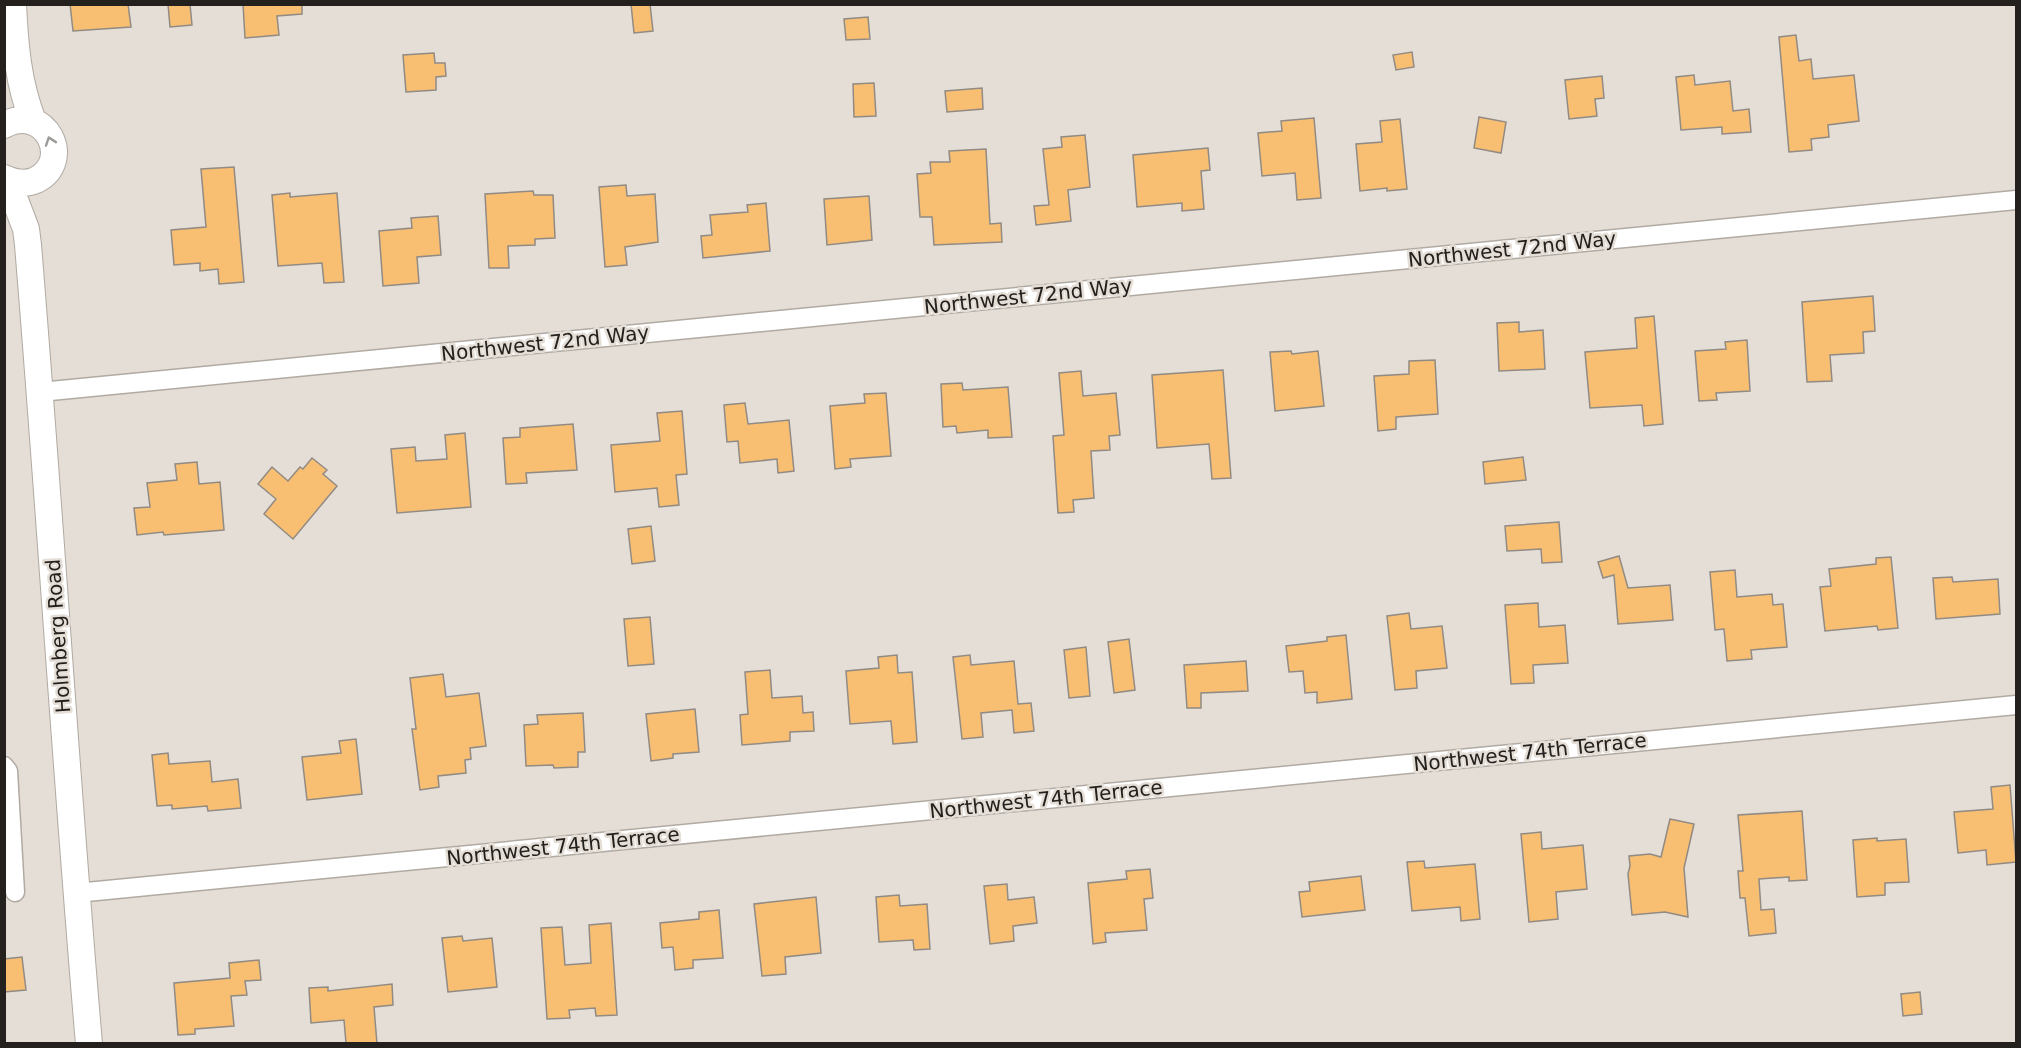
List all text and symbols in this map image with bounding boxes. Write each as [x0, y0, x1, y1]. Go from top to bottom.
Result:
one-way arrow [45, 137, 58, 147]
street label: Northwest 72nd Way [1407, 226, 1617, 272]
street label: Northwest 72nd Way [923, 273, 1133, 319]
street label: Northwest 72nd Way [440, 320, 650, 366]
street label: Holmberg Road [41, 558, 75, 714]
street label: Northwest 74th Terrace [1412, 728, 1648, 776]
street label: Northwest 74th Terrace [928, 775, 1164, 823]
street label: Northwest 74th Terrace [445, 822, 681, 870]

